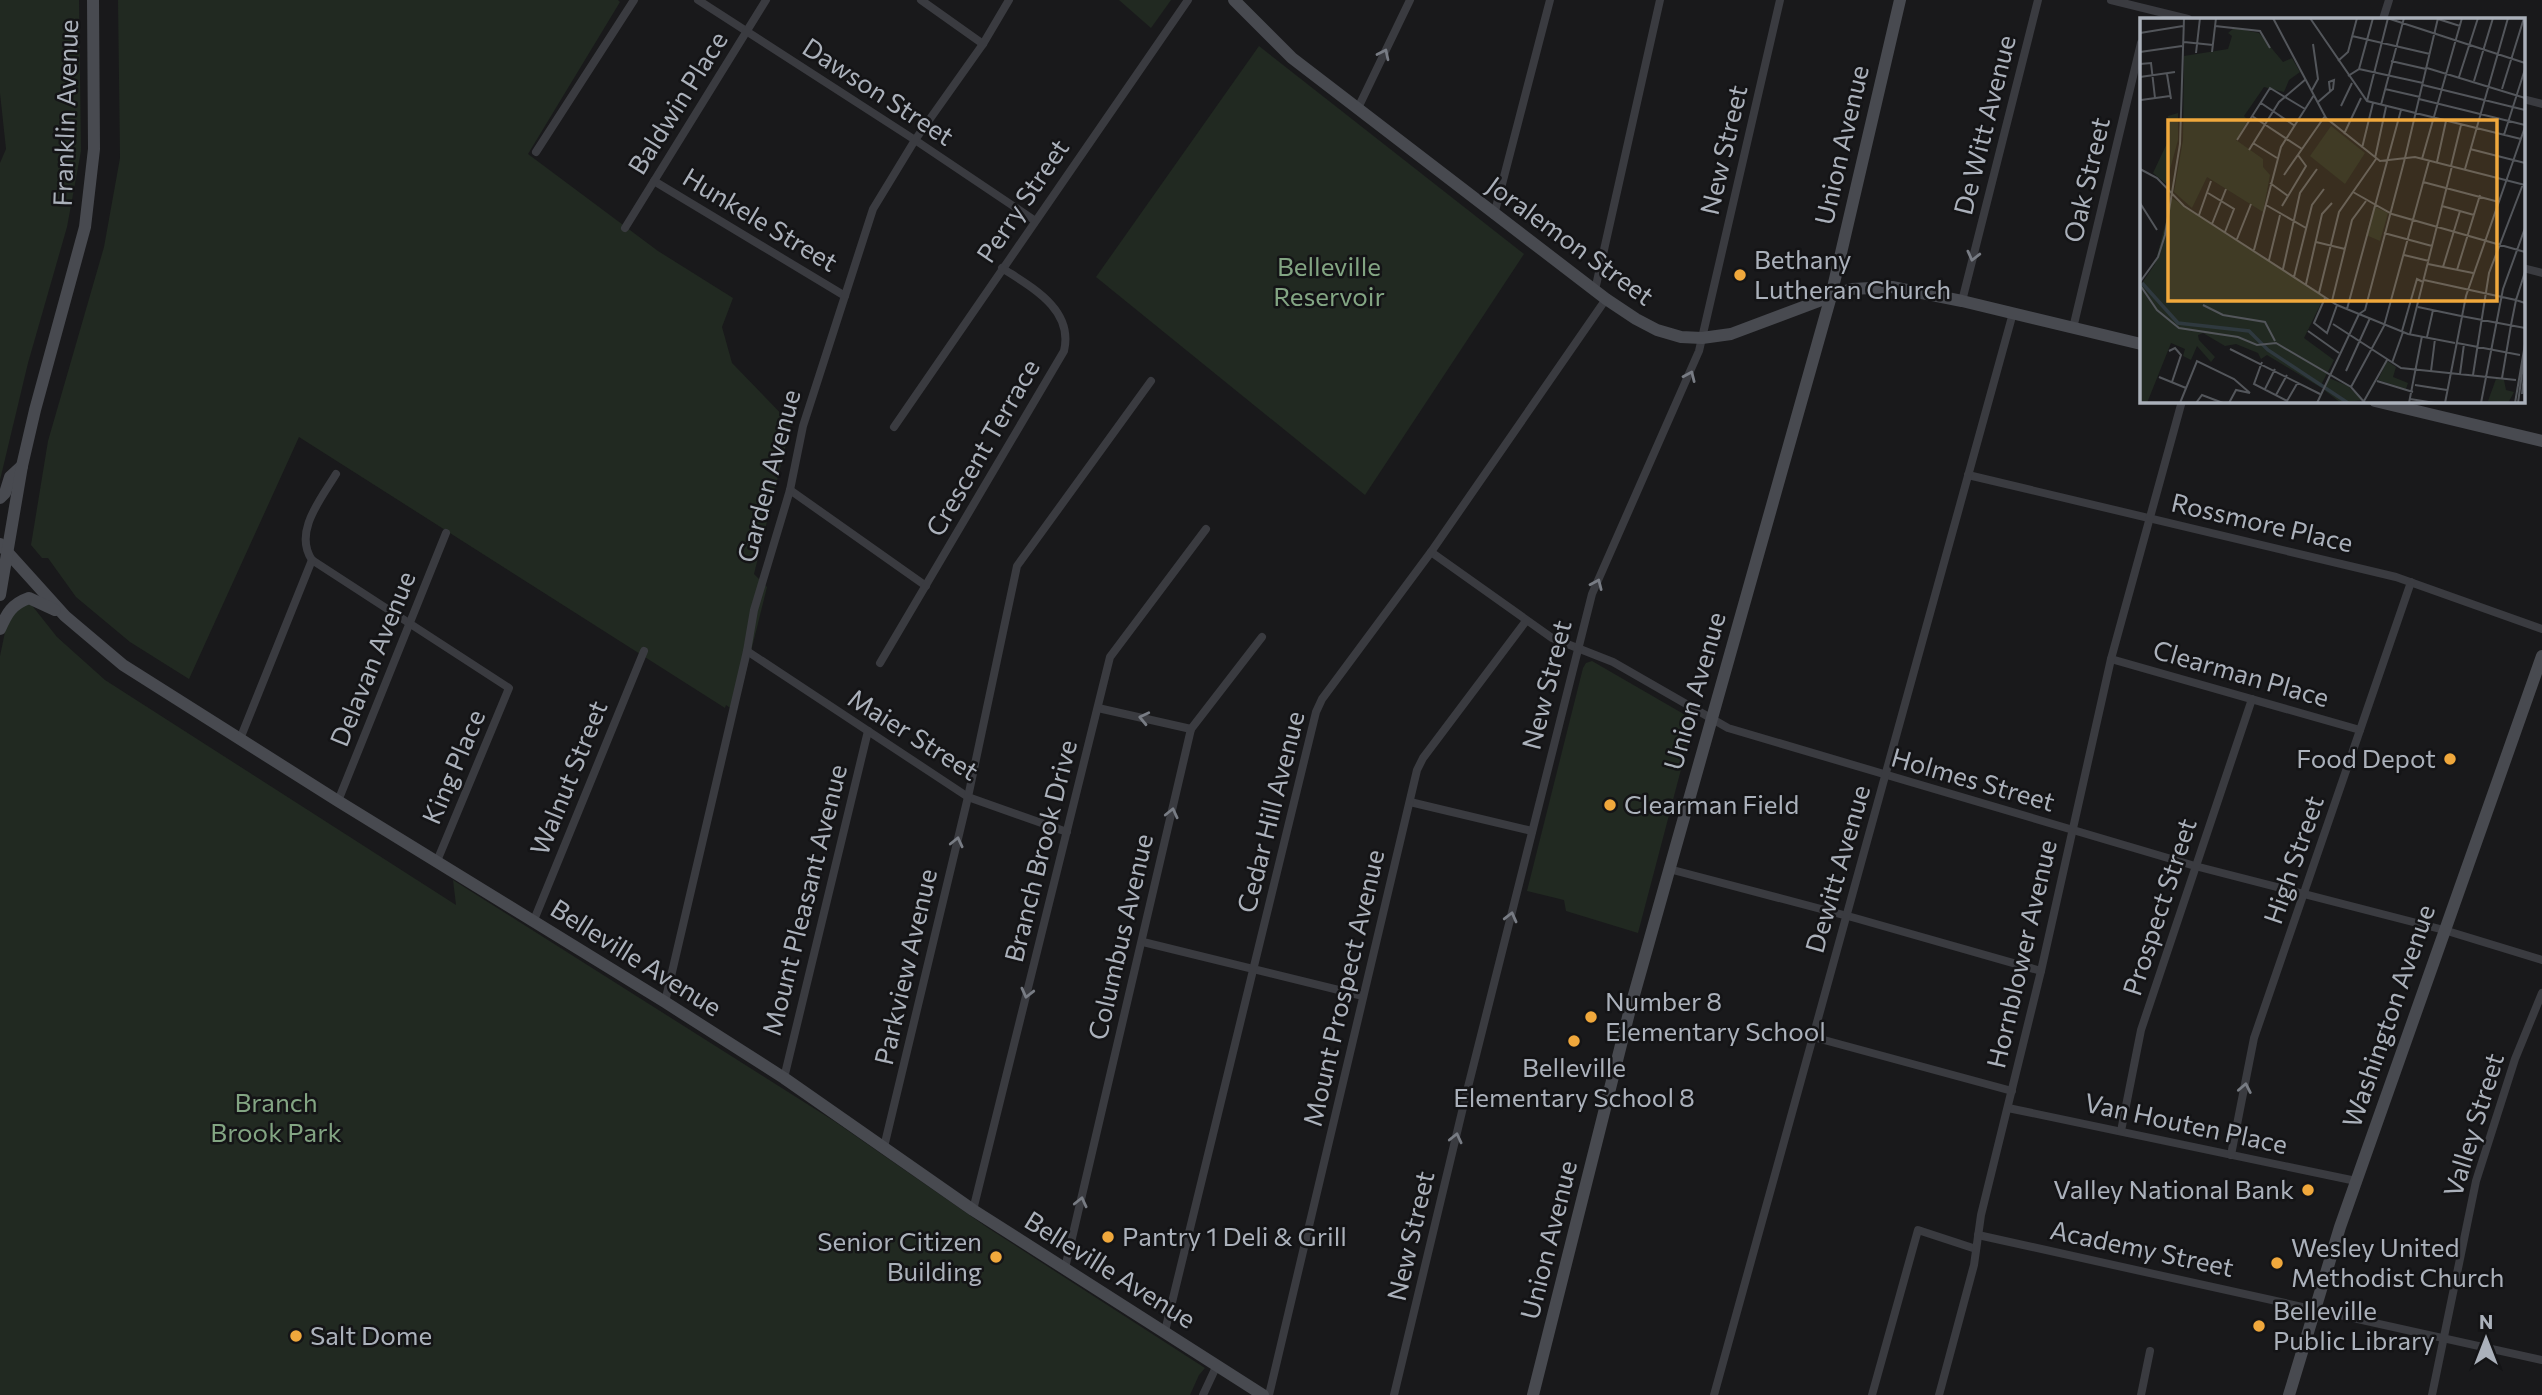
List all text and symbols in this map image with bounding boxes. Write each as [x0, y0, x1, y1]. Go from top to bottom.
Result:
inset map [2140, 18, 2524, 402]
street label: Franklin Avenue [46, 19, 83, 207]
street label: Baldwin Place [621, 25, 733, 179]
street label: Dawson Street [797, 30, 960, 151]
street label: De Witt Avenue [1946, 32, 2021, 218]
one-way arrow [1376, 49, 1390, 61]
street label: Union Avenue [1807, 62, 1874, 227]
street label: New Street [1693, 82, 1753, 218]
street label: Oak Street [2056, 114, 2115, 245]
street label: Perry Street [969, 133, 1074, 268]
street label: Hunkele Street [678, 160, 844, 277]
street label: Joralemon Street [1481, 169, 1660, 311]
place label: Bethany Lutheran Church [1754, 243, 1951, 304]
park label: Belleville Reservoir [1273, 250, 1385, 311]
one-way arrow [1967, 250, 1981, 262]
marker: Bethany Lutheran Church [1732, 267, 1748, 283]
street label: Crescent Terrace [918, 353, 1045, 541]
one-way arrow [1682, 371, 1696, 383]
street label: Garden Avenue [730, 386, 806, 566]
street label: Rossmore Place [2169, 486, 2356, 557]
street label: Delavan Avenue [322, 566, 421, 750]
one-way arrow [1589, 579, 1603, 591]
street label: Union Avenue [1656, 608, 1731, 773]
street label: New Street [1515, 617, 1577, 753]
street label: Clearman Place [2150, 633, 2333, 712]
street label: Maier Street [843, 682, 985, 786]
street label: Walnut Street [523, 696, 613, 859]
street label: King Place [415, 705, 491, 828]
street label: Cedar Hill Avenue [1230, 708, 1310, 916]
one-way arrow [1139, 712, 1151, 727]
street label: Branch Brook Drive [997, 736, 1082, 965]
street label: Holmes Street [1888, 740, 2059, 817]
place label: Food Depot [2296, 742, 2436, 773]
marker: Food Depot [2442, 751, 2458, 767]
street label: Mount Pleasant Avenue [755, 761, 852, 1038]
street label: Dewitt Avenue [1798, 781, 1875, 956]
place label: Clearman Field [1624, 788, 1799, 819]
street label: High Street [2256, 791, 2329, 928]
marker: Clearman Field [1602, 797, 1618, 813]
one-way arrow [1163, 807, 1178, 819]
street label: Prospect Street [2115, 814, 2202, 999]
street label: Columbus Avenue [1081, 831, 1158, 1043]
one-way arrow [949, 836, 963, 848]
street label: Hornblower Avenue [1979, 836, 2062, 1071]
street label: Mount Prospect Avenue [1296, 846, 1389, 1129]
street label: Parkview Avenue [867, 866, 942, 1068]
street label: Belleville Avenue [546, 892, 728, 1022]
street label: Washington Avenue [2335, 900, 2440, 1131]
one-way arrow [1503, 911, 1517, 923]
place label: Number 8 Elementary School [1605, 985, 1826, 1046]
one-way arrow [1021, 987, 1035, 999]
marker: Number 8 Elementary School [1583, 1009, 1599, 1025]
marker: Belleville Elementary School 8 [1566, 1033, 1582, 1049]
street label: Valley Street [2436, 1049, 2509, 1200]
place label: Belleville Elementary School 8 [1453, 1051, 1695, 1112]
one-way arrow [2236, 1082, 2251, 1094]
park label: Branch Brook Park [210, 1086, 342, 1147]
street label: Van Houten Place [2082, 1086, 2291, 1159]
one-way arrow [1447, 1132, 1462, 1144]
street label: Union Avenue [1513, 1157, 1582, 1322]
street label: New Street [1380, 1168, 1440, 1304]
place label: Valley National Bank [2053, 1173, 2294, 1204]
marker: Valley National Bank [2300, 1182, 2316, 1198]
one-way arrow [1073, 1196, 1087, 1208]
street label: Belleville Avenue [1020, 1204, 1202, 1334]
street label: Academy Street [2048, 1213, 2237, 1282]
place label: Pantry 1 Deli & Grill [1122, 1220, 1347, 1251]
place label: Senior Citizen Building [817, 1225, 982, 1286]
marker: Pantry 1 Deli & Grill [1100, 1229, 1116, 1245]
place label: Wesley United Methodist Church [2291, 1231, 2504, 1292]
marker: Senior Citizen Building [988, 1249, 1004, 1265]
marker: Wesley United Methodist Church [2269, 1255, 2285, 1271]
place label: Belleville Public Library [2273, 1294, 2435, 1355]
north arrow [2451, 1304, 2521, 1374]
text: N [2479, 1310, 2493, 1333]
marker: Belleville Public Library [2251, 1318, 2267, 1334]
place label: Salt Dome [310, 1319, 432, 1350]
marker: Salt Dome [288, 1328, 304, 1344]

